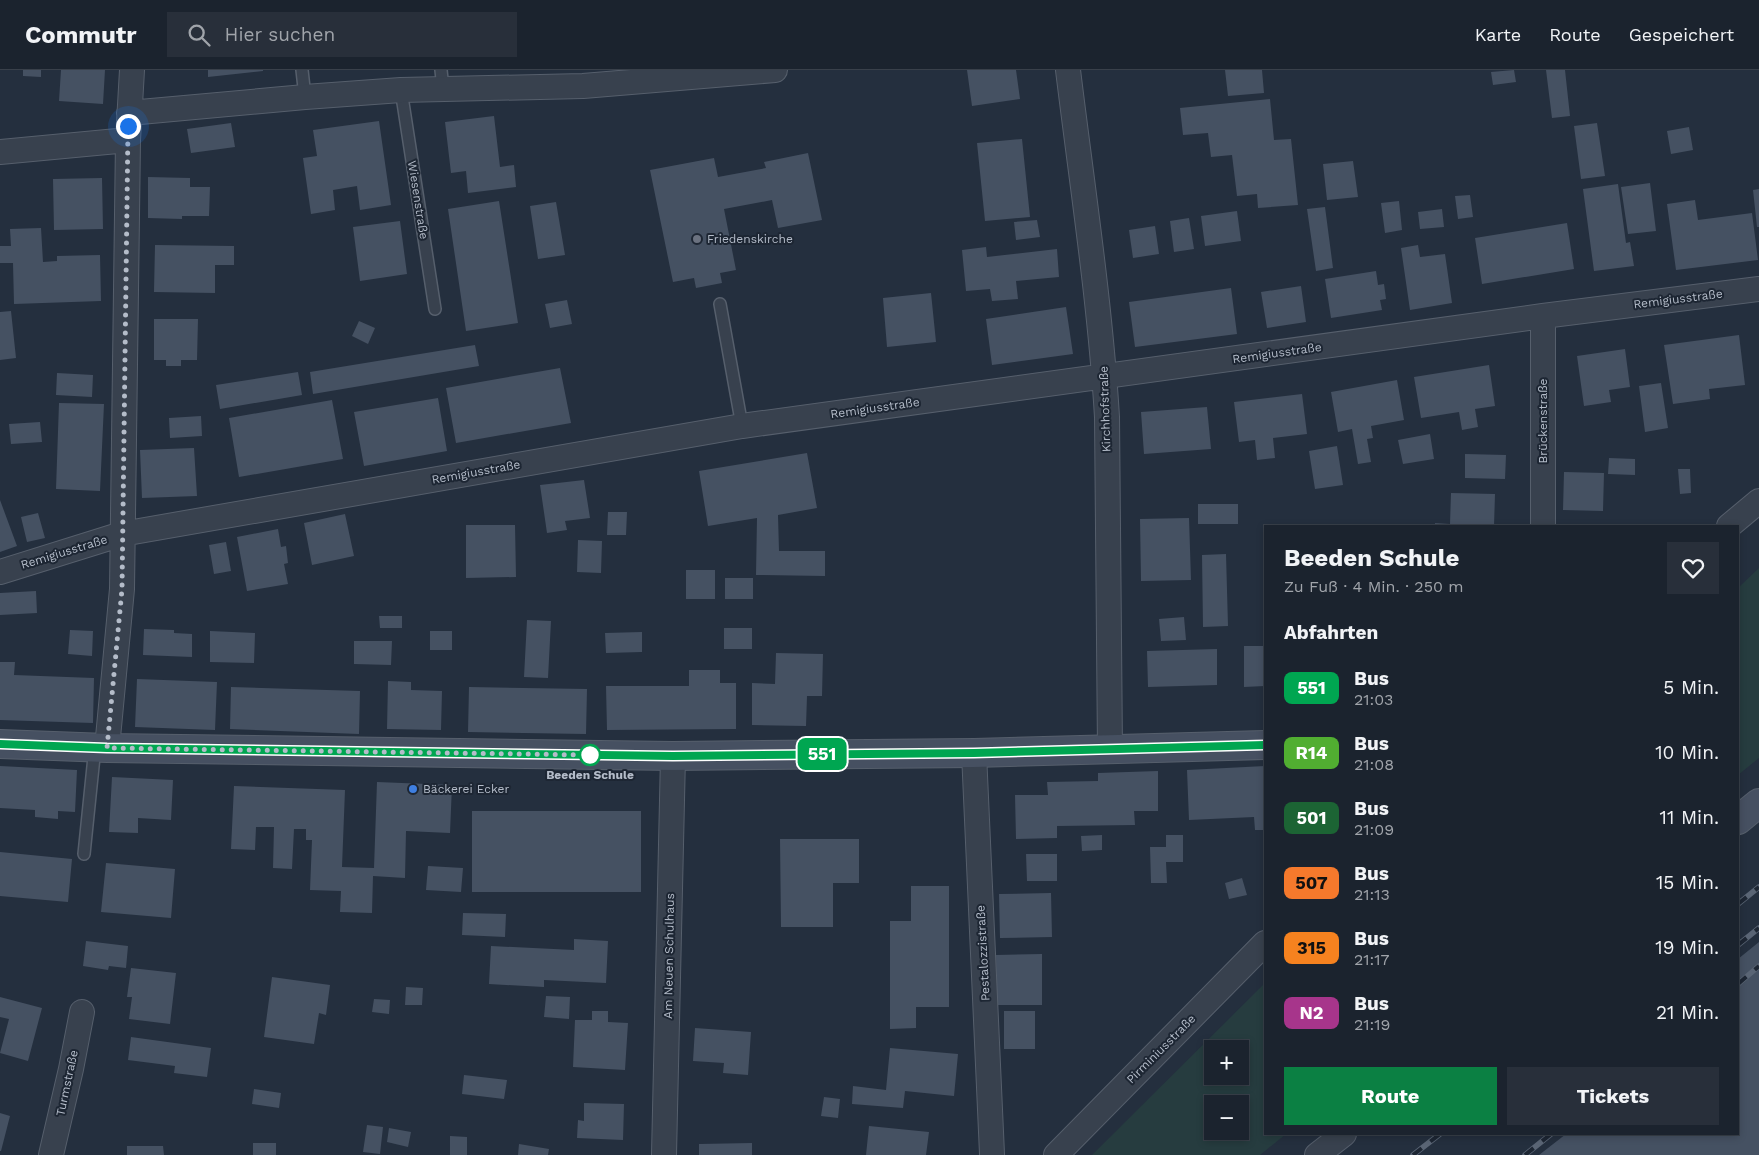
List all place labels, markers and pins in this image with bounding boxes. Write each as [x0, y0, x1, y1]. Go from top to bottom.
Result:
place label: Friedenskirche [707, 232, 793, 246]
marker: Friedenskirche [691, 233, 703, 245]
marker: Beeden Schule [579, 744, 601, 766]
place label: Beeden Schule [546, 768, 634, 782]
place label: Bäckerei Ecker [423, 782, 509, 796]
marker: Bäckerei Ecker [407, 783, 419, 795]

